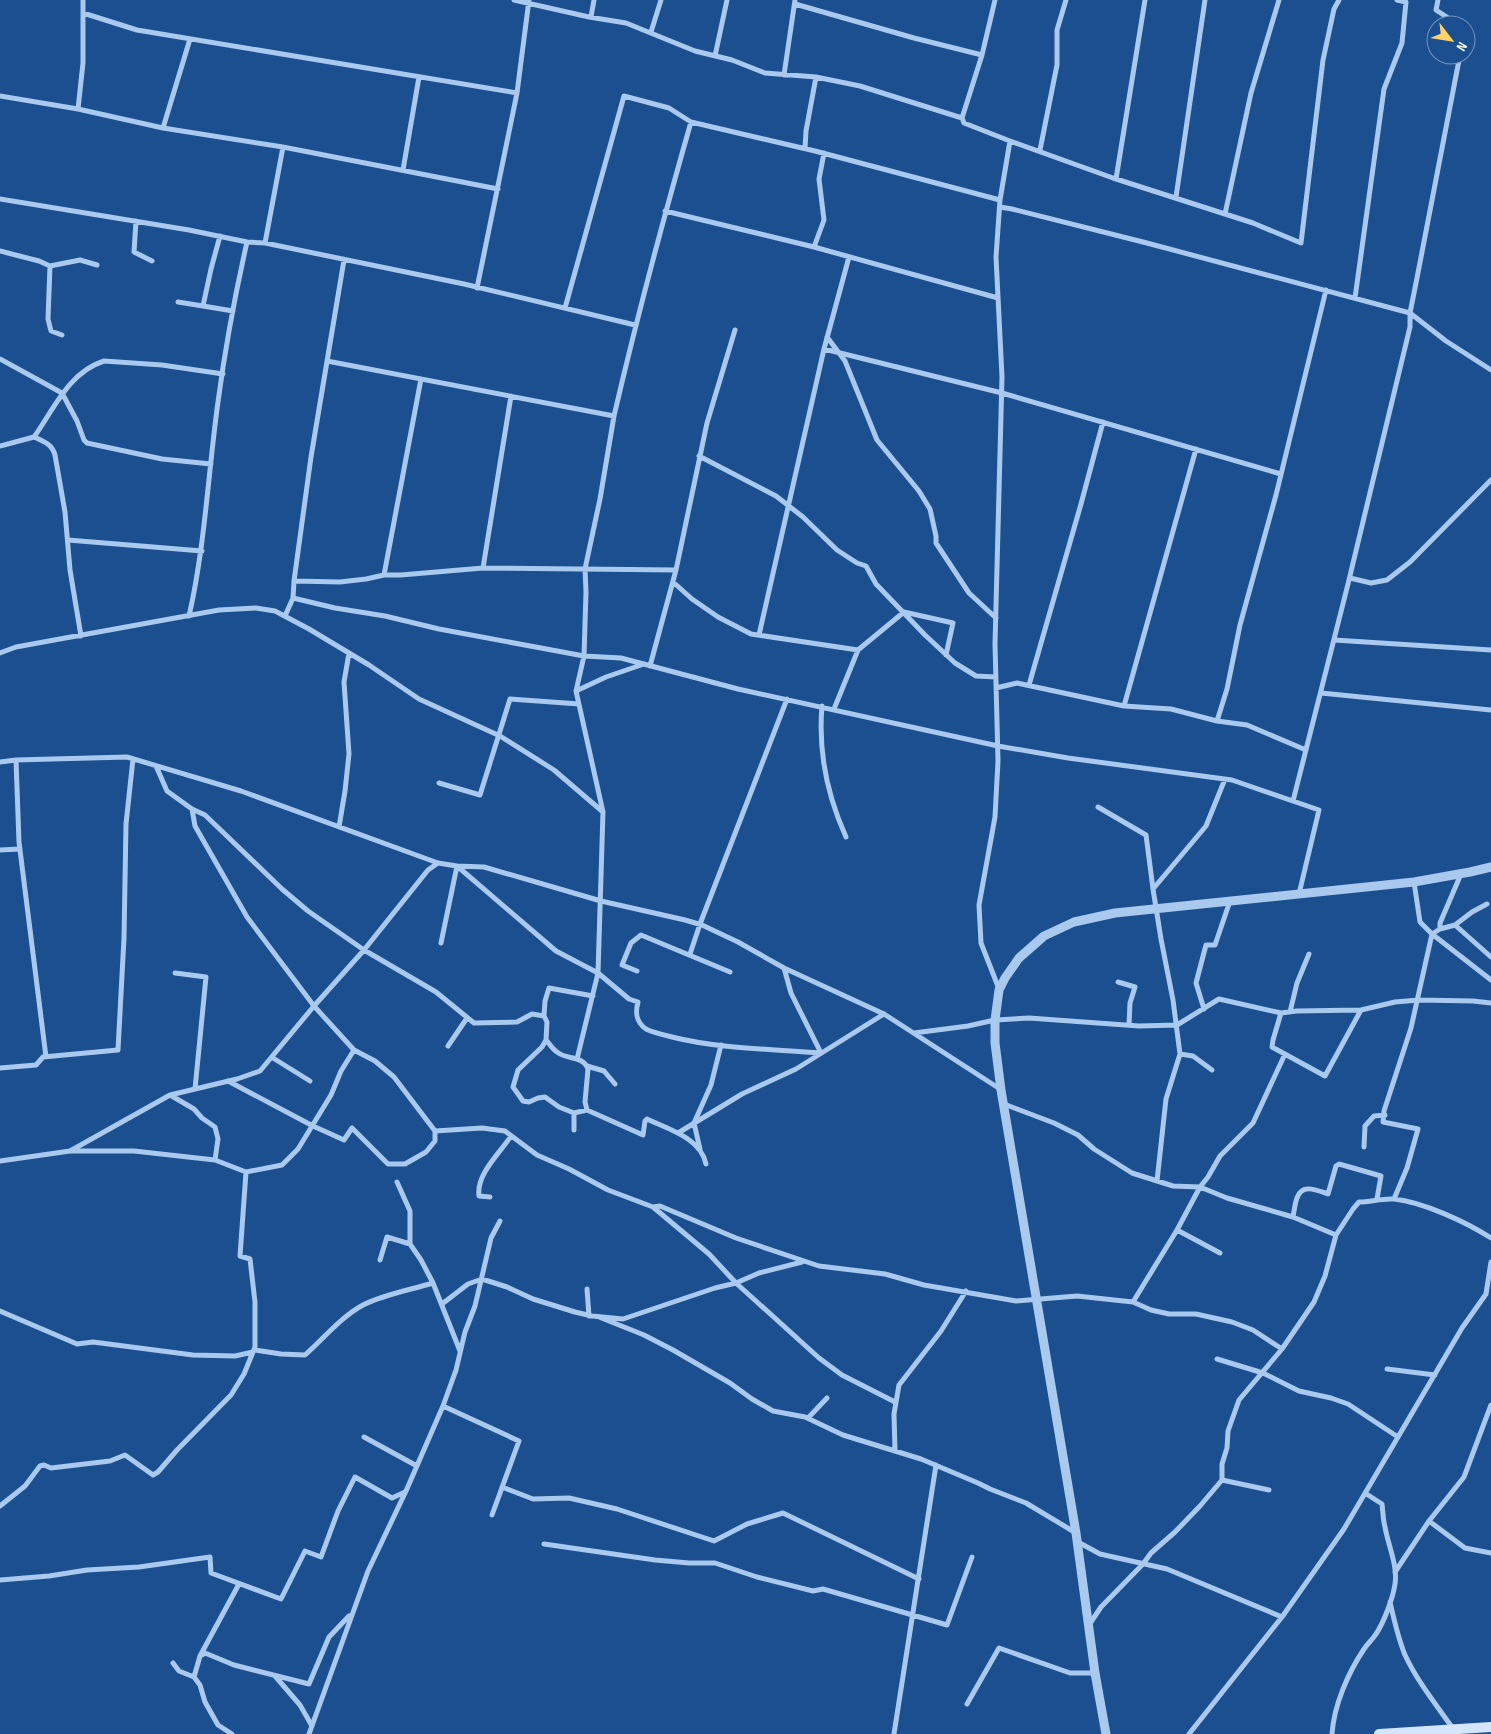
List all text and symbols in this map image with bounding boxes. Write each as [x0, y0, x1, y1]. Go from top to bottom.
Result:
north arrow [1426, 15, 1476, 65]
text: N [1453, 39, 1471, 54]

